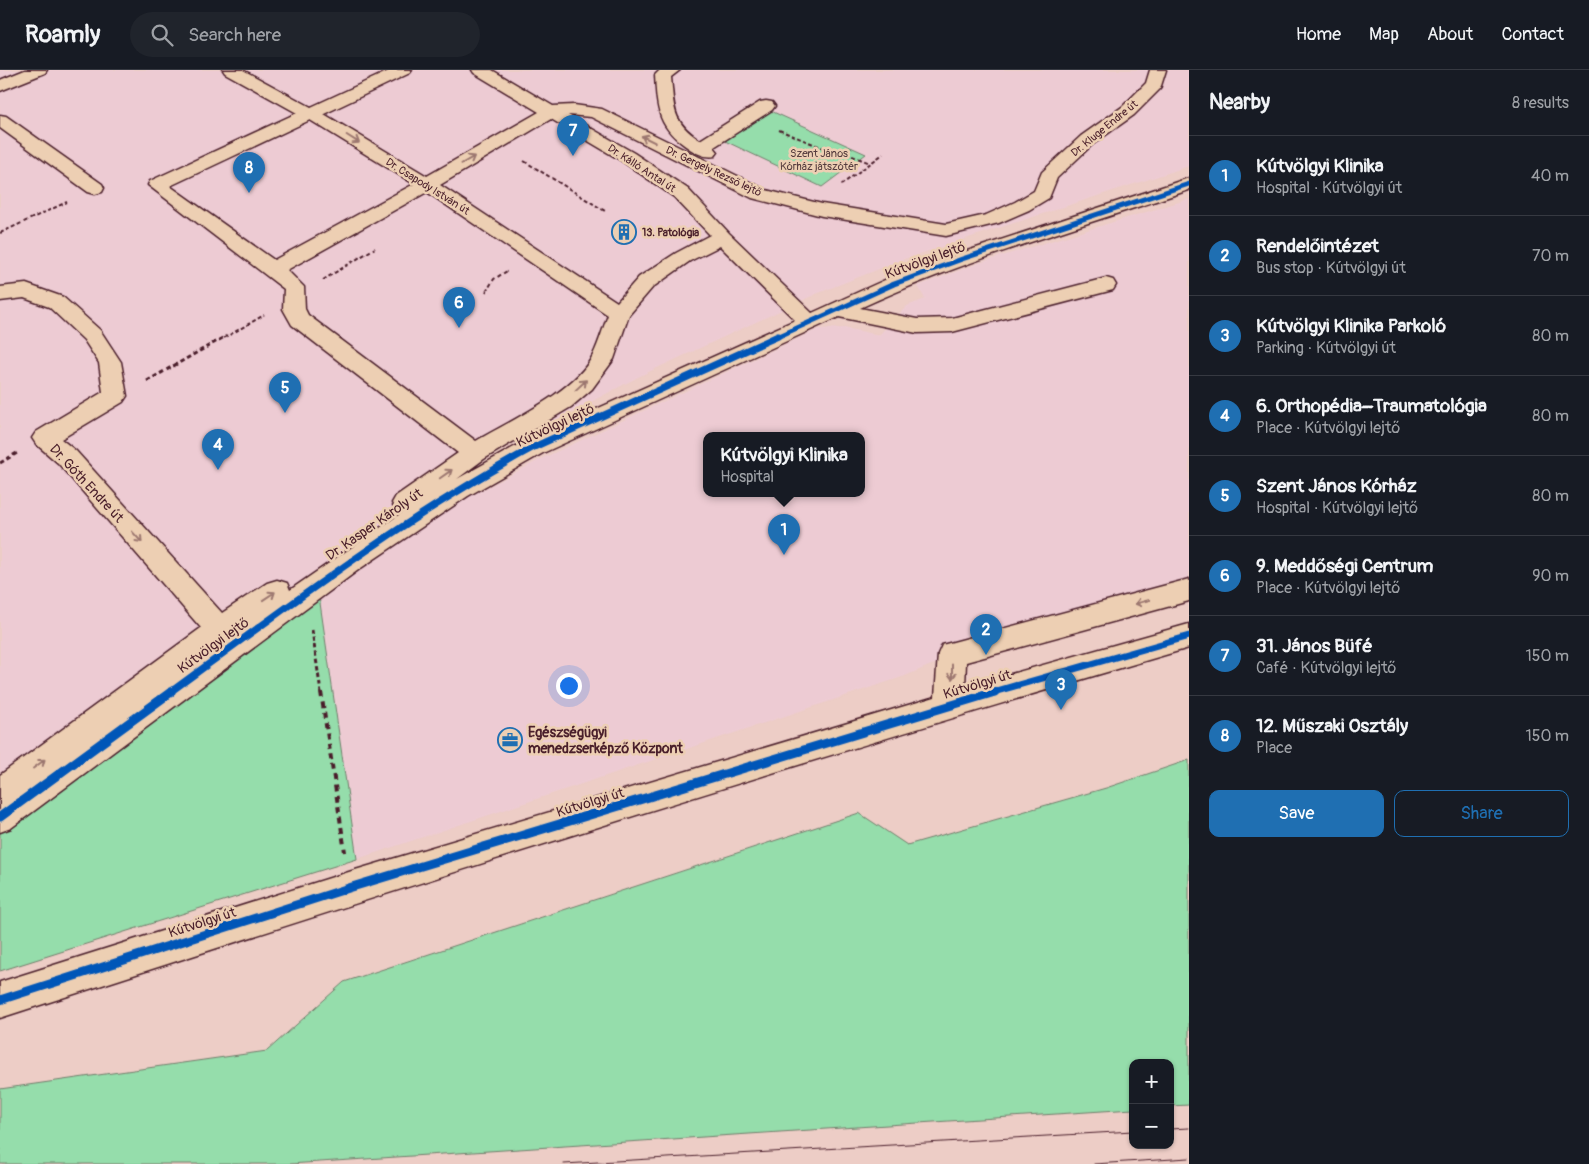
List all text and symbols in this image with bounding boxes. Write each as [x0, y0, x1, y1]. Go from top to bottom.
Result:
search box [130, 12, 480, 57]
text: Roamly [25, 20, 100, 49]
icon: search [148, 21, 176, 49]
text: Search here [188, 23, 281, 47]
text: Home [1296, 23, 1341, 46]
text: Map [1369, 23, 1399, 46]
text: About [1427, 23, 1473, 46]
text: Contact [1501, 23, 1564, 46]
text: Nearby [1209, 89, 1270, 116]
text: 8 results [1512, 93, 1569, 113]
street label: Dr. Kluge Endre út [1068, 97, 1141, 159]
pin: 7 [557, 115, 589, 156]
one-way arrow [346, 134, 360, 144]
one-way arrow [640, 134, 655, 144]
street label: Dr. Kálló Antal út [605, 142, 679, 196]
street label: Dr. Gergely Rezső lejtő [664, 144, 764, 199]
park label: Szent János Kórház játszótér [780, 147, 858, 173]
pin: 8 [233, 152, 265, 193]
text: Kútvölgyi Klinika [1256, 154, 1384, 178]
street label: Dr. Csapody István út [383, 155, 473, 218]
one-way arrow [461, 155, 475, 165]
text: 1 [1222, 166, 1228, 186]
text: 40 m [1531, 166, 1569, 186]
text: Hospital · Kútvölgyi út [1256, 178, 1402, 198]
building icon: 13. Patológia [611, 219, 637, 245]
place label: 13. Patológia [642, 226, 699, 239]
text: Rendelőintézet [1256, 234, 1379, 258]
street label: Kútvölgyi lejtő [883, 238, 968, 283]
text: 2 [1221, 246, 1229, 266]
text: 70 m [1532, 246, 1569, 266]
text: Bus stop · Kútvölgyi út [1256, 258, 1406, 278]
pin: 6 [443, 287, 475, 328]
text: Kútvölgyi Klinika Parkoló [1256, 314, 1446, 338]
text: 3 [1221, 326, 1229, 346]
text: 80 m [1532, 326, 1569, 346]
text: Parking · Kútvölgyi út [1256, 338, 1396, 358]
pin: 5 [269, 372, 301, 413]
one-way arrow [575, 379, 588, 391]
text: 6. Orthopédia–Traumatológia [1256, 394, 1487, 418]
street label: Kútvölgyi lejtő [514, 400, 597, 451]
text: 4 [1220, 406, 1230, 426]
text: 80 m [1532, 406, 1569, 426]
text: Place · Kútvölgyi lejtő [1256, 418, 1400, 438]
pin: 4 [202, 429, 234, 470]
popup [703, 432, 865, 497]
street label: Dr. Góth Endre út [46, 441, 127, 526]
text: Kútvölgyi Klinika [720, 443, 848, 467]
text: Hospital [720, 467, 774, 487]
one-way arrow [439, 469, 453, 479]
text: Szent János Kórház [1256, 474, 1417, 498]
street label: Dr. Kasper Károly út [323, 484, 426, 564]
text: 5 [1221, 486, 1229, 506]
text: 80 m [1532, 486, 1569, 506]
text: Hospital · Kútvölgyi lejtő [1256, 498, 1418, 518]
pin: 1 [768, 514, 800, 555]
one-way arrow [132, 530, 143, 543]
text: 9. Meddőségi Centrum [1256, 554, 1433, 578]
text: 6 [1220, 566, 1230, 586]
text: 90 m [1532, 566, 1569, 586]
text: Place · Kútvölgyi lejtő [1256, 578, 1400, 598]
one-way arrow [262, 591, 276, 601]
one-way arrow [1134, 598, 1150, 608]
street label: Kútvölgyi lejtő [174, 614, 253, 677]
pin: 2 [970, 614, 1002, 655]
text: 31. János Büfé [1256, 634, 1373, 658]
text: 7 [1221, 646, 1229, 666]
text: 150 m [1525, 646, 1569, 666]
text: Café · Kútvölgyi lejtő [1256, 658, 1396, 678]
one-way arrow [947, 664, 956, 680]
street label: Kútvölgyi út [941, 666, 1013, 703]
pin: 3 [1045, 669, 1077, 710]
your location [556, 673, 582, 699]
text: 12. Műszaki Osztály [1256, 714, 1408, 738]
place label: Egészségügyi menedzserképző Központ [528, 724, 683, 757]
text: 8 [1221, 726, 1229, 746]
text: 150 m [1525, 726, 1569, 746]
office icon: Egészségügyi menedzserképző Központ [497, 727, 523, 753]
text: Place [1256, 738, 1292, 758]
one-way arrow [32, 759, 45, 770]
street label: Kútvölgyi út [554, 784, 626, 821]
button: Save [1209, 790, 1384, 837]
button: Share [1394, 790, 1569, 837]
street label: Kútvölgyi út [166, 903, 238, 941]
map controls [1129, 1059, 1174, 1149]
button: + [1129, 1059, 1174, 1104]
button: − [1129, 1104, 1174, 1149]

